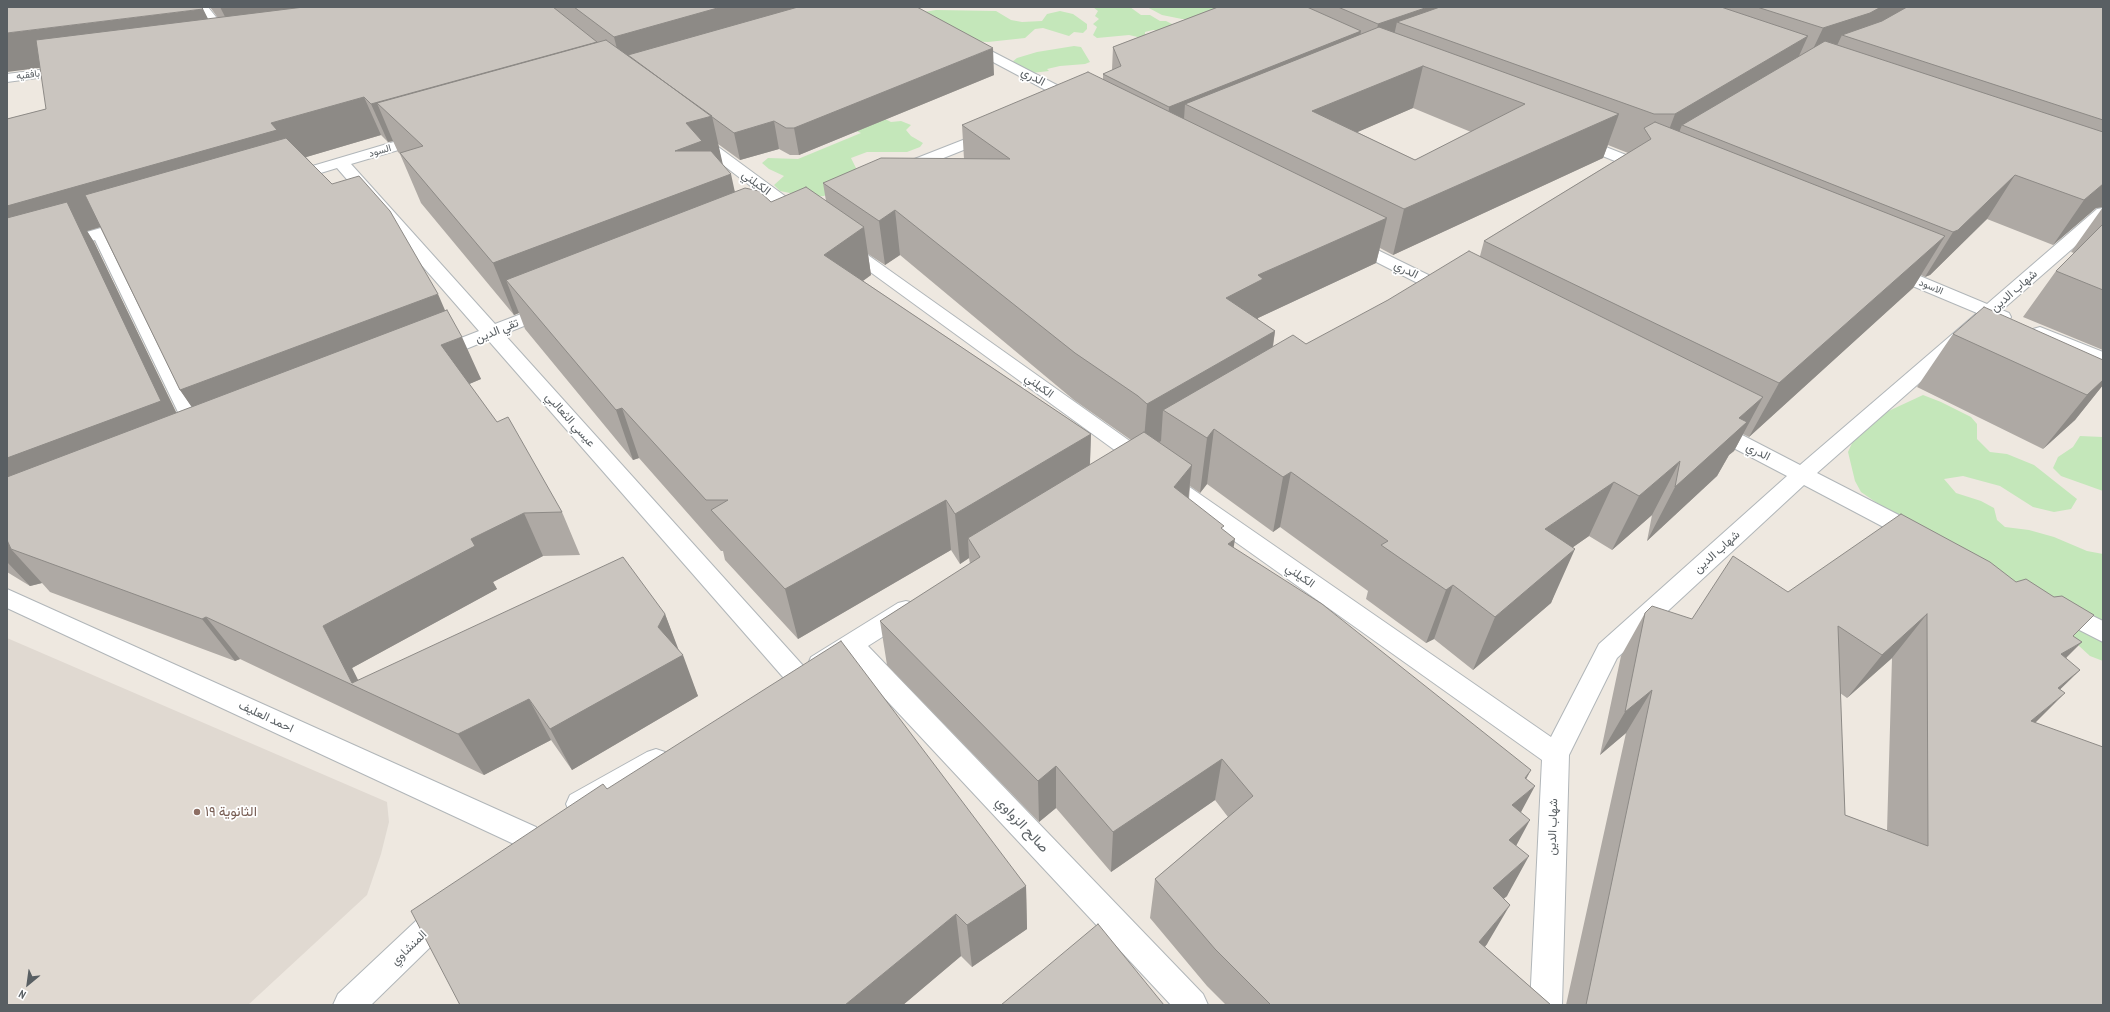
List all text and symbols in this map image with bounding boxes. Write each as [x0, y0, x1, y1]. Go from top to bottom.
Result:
street label: الدري [1018, 65, 1048, 89]
street label: بافقيه [15, 68, 41, 82]
street label: السود [367, 142, 393, 160]
street label: الكيلني [739, 168, 773, 198]
street label: الدري [1392, 258, 1420, 282]
street label: شهاب الدين [1988, 267, 2040, 315]
street label: الاسود [1917, 277, 1945, 297]
street label: تقي الدين [473, 316, 521, 346]
street label: الكيلني [1022, 371, 1056, 401]
street label: عيسي الثعالبي [542, 390, 598, 450]
street label: الدري [1744, 440, 1772, 464]
street label: شهاب الدين [1691, 528, 1743, 576]
street label: الكيلني [1283, 561, 1317, 591]
street label: احمد العليف [236, 698, 296, 736]
street label: صالح الزواوي [992, 794, 1052, 856]
street label: شهاب الدين [1545, 798, 1561, 856]
place label: الثانوية ١٩ [205, 804, 257, 820]
marker: الثانوية ١٩ [192, 807, 202, 817]
street label: المنشاوي [388, 927, 430, 969]
north arrow [8, 964, 48, 1004]
text: N [16, 987, 28, 1002]

